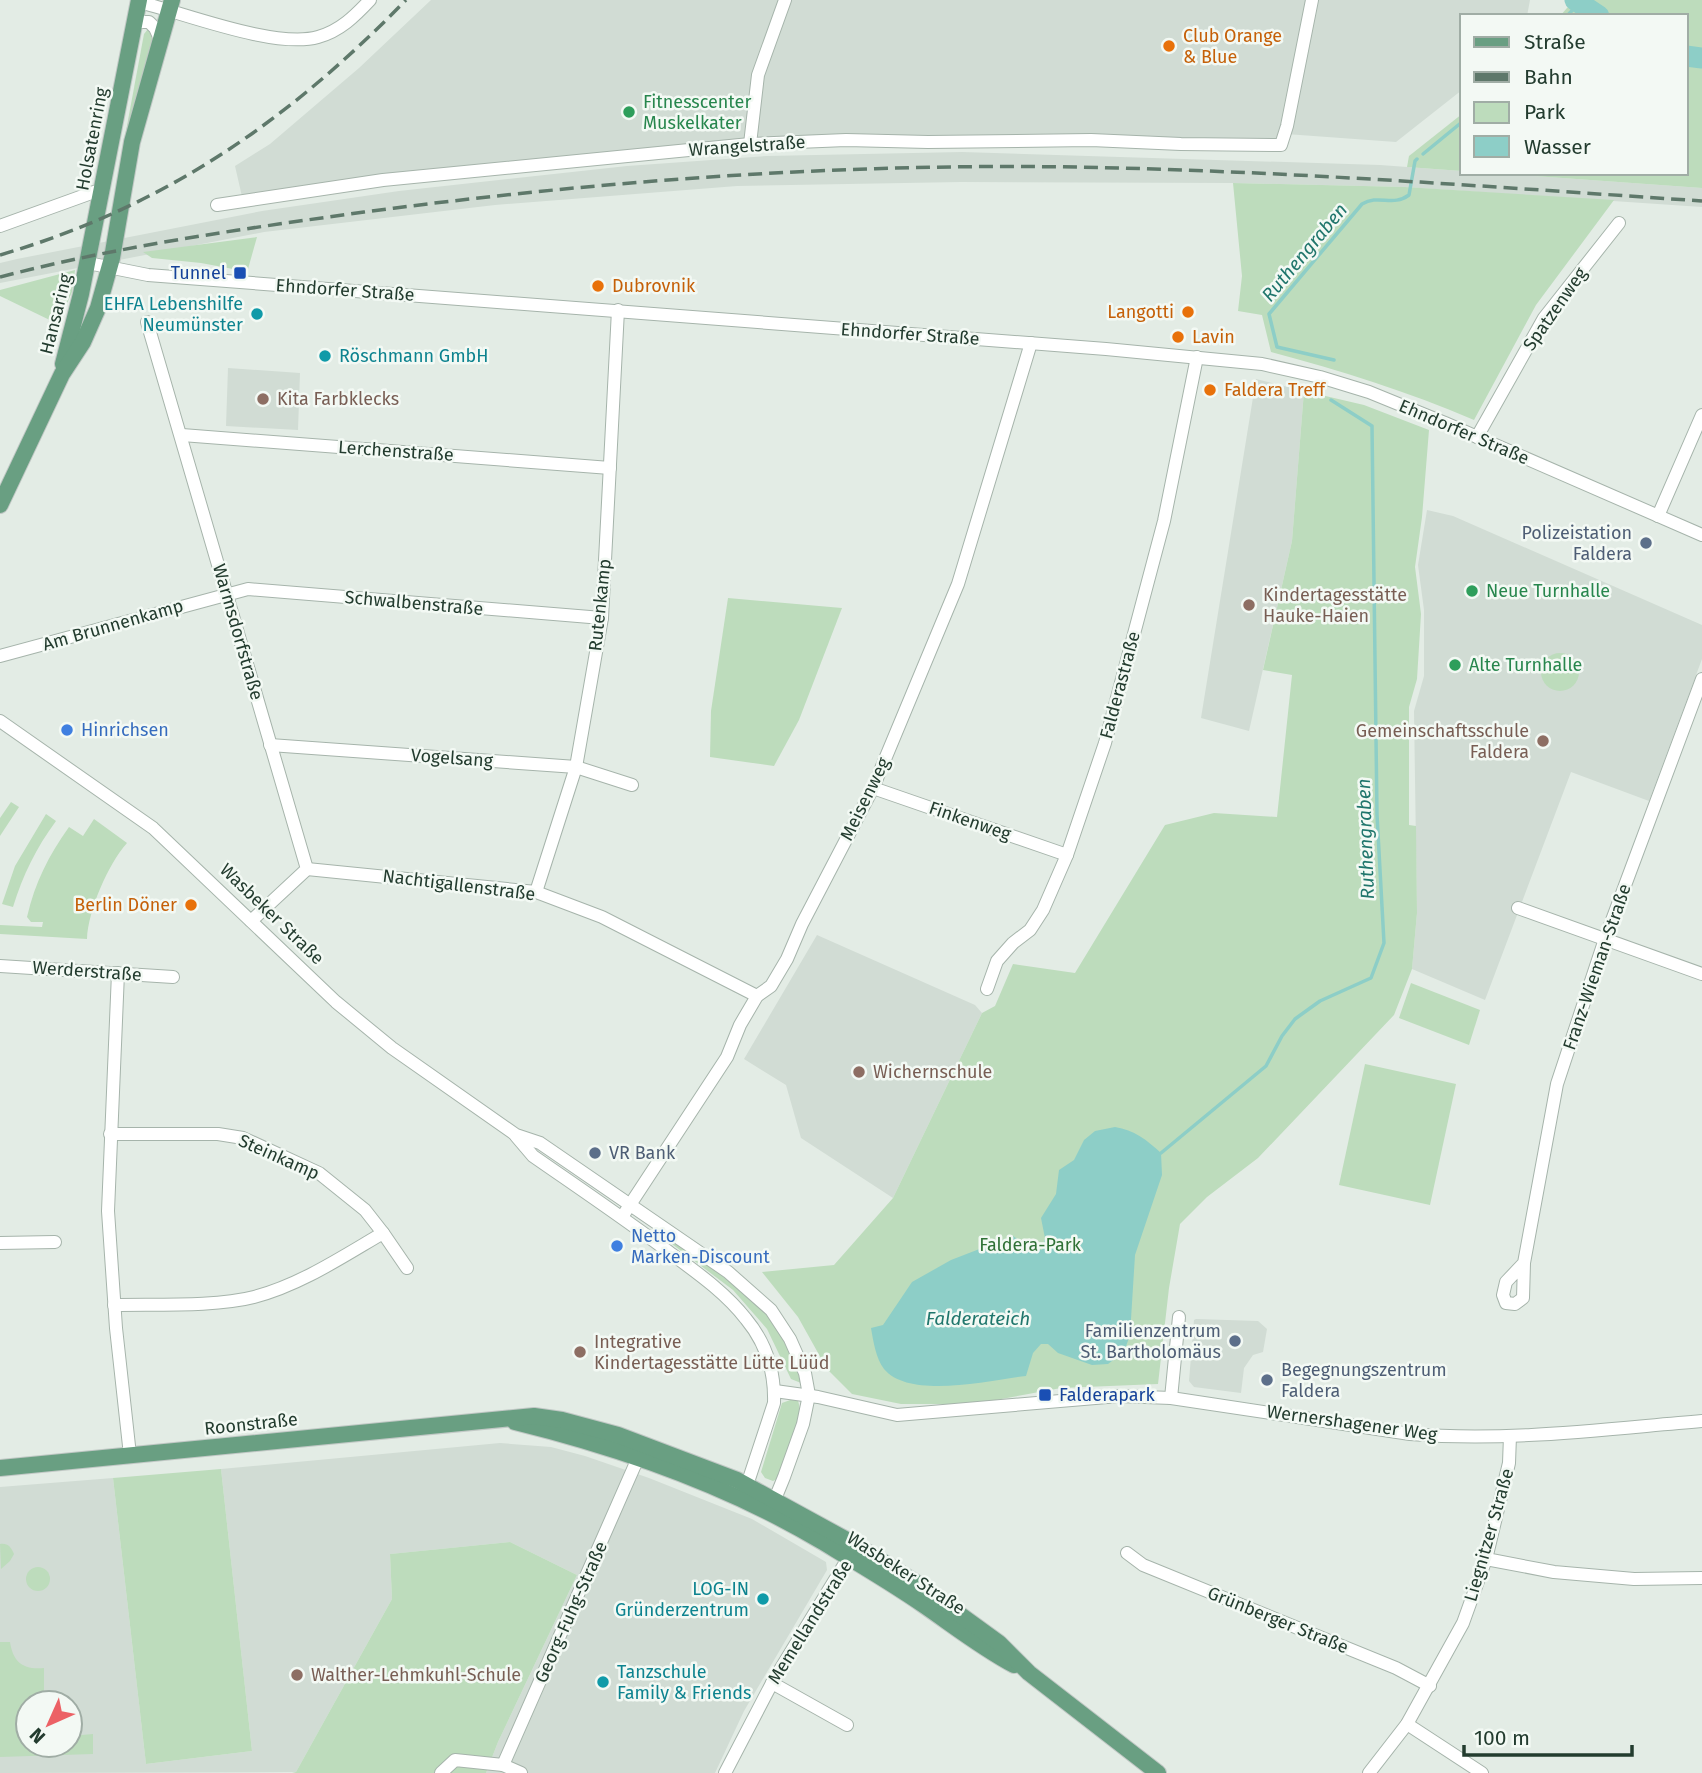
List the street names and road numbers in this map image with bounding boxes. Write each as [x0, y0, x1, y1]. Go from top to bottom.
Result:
street label: Holsatenring [71, 85, 113, 192]
street label: Wrangelstraße [688, 131, 806, 161]
street label: Spatzenweg [1518, 263, 1592, 355]
street label: Hansaring [35, 271, 77, 357]
street label: Ehndorfer Straße [275, 274, 415, 306]
street label: Ehndorfer Straße [840, 318, 980, 350]
street label: Ehndorfer Straße [1396, 395, 1532, 469]
street label: Lerchenstraße [337, 436, 455, 466]
street label: Rutenkamp [584, 558, 616, 652]
street label: Warmsdorfstraße [208, 561, 268, 703]
street label: Schwalbenstraße [344, 586, 484, 620]
street label: Am Brunnenkamp [40, 594, 186, 656]
street label: Falderastraße [1095, 629, 1145, 741]
street label: Vogelsang [410, 744, 494, 772]
street label: Meisenweg [835, 753, 895, 844]
street label: Finkenweg [926, 797, 1015, 845]
street label: Wasbeker Straße [215, 859, 329, 969]
street label: Nachtigallenstraße [381, 865, 537, 905]
street label: Franz-Wieman-Straße [1558, 881, 1636, 1053]
street label: Werderstraße [32, 956, 142, 986]
street label: Steinkamp [235, 1129, 323, 1185]
street label: Wernershagener Weg [1265, 1400, 1439, 1446]
street label: Roonstraße [203, 1408, 299, 1440]
street label: Liegnitzer Straße [1459, 1466, 1519, 1604]
street label: Wasbeker Straße [843, 1527, 969, 1619]
street label: Georg-Fuhg-Straße [530, 1538, 612, 1686]
street label: Memellandstraße [763, 1556, 857, 1688]
street label: Grünberger Straße [1204, 1582, 1352, 1658]

